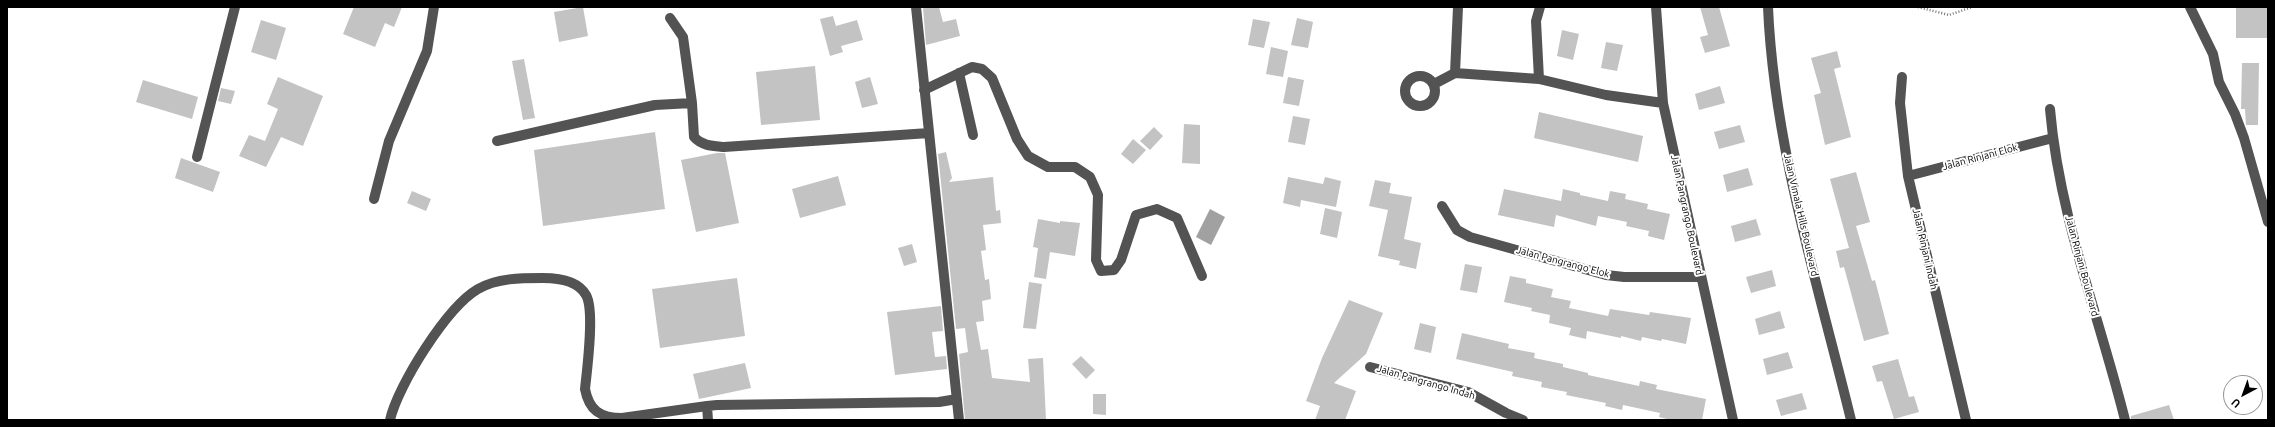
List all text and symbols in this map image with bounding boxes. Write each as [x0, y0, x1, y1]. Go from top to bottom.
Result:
street label: Jalan Rinjani Elok [1941, 141, 2019, 173]
street label: Jalan Vimala Hills Boulevard [1781, 152, 1821, 278]
street label: Jalan Pangrango Boulevard [1668, 154, 1706, 276]
street label: Jalan Rinjani Indah [1910, 207, 1940, 291]
street label: Jalan Rinjani Boulevard [2063, 214, 2101, 318]
street label: Jalan Pangrango Elok [1515, 244, 1611, 280]
street label: Jalan Pangrango Indah [1375, 362, 1477, 402]
north arrow [2223, 375, 2263, 415]
text: U [2229, 396, 2243, 410]

